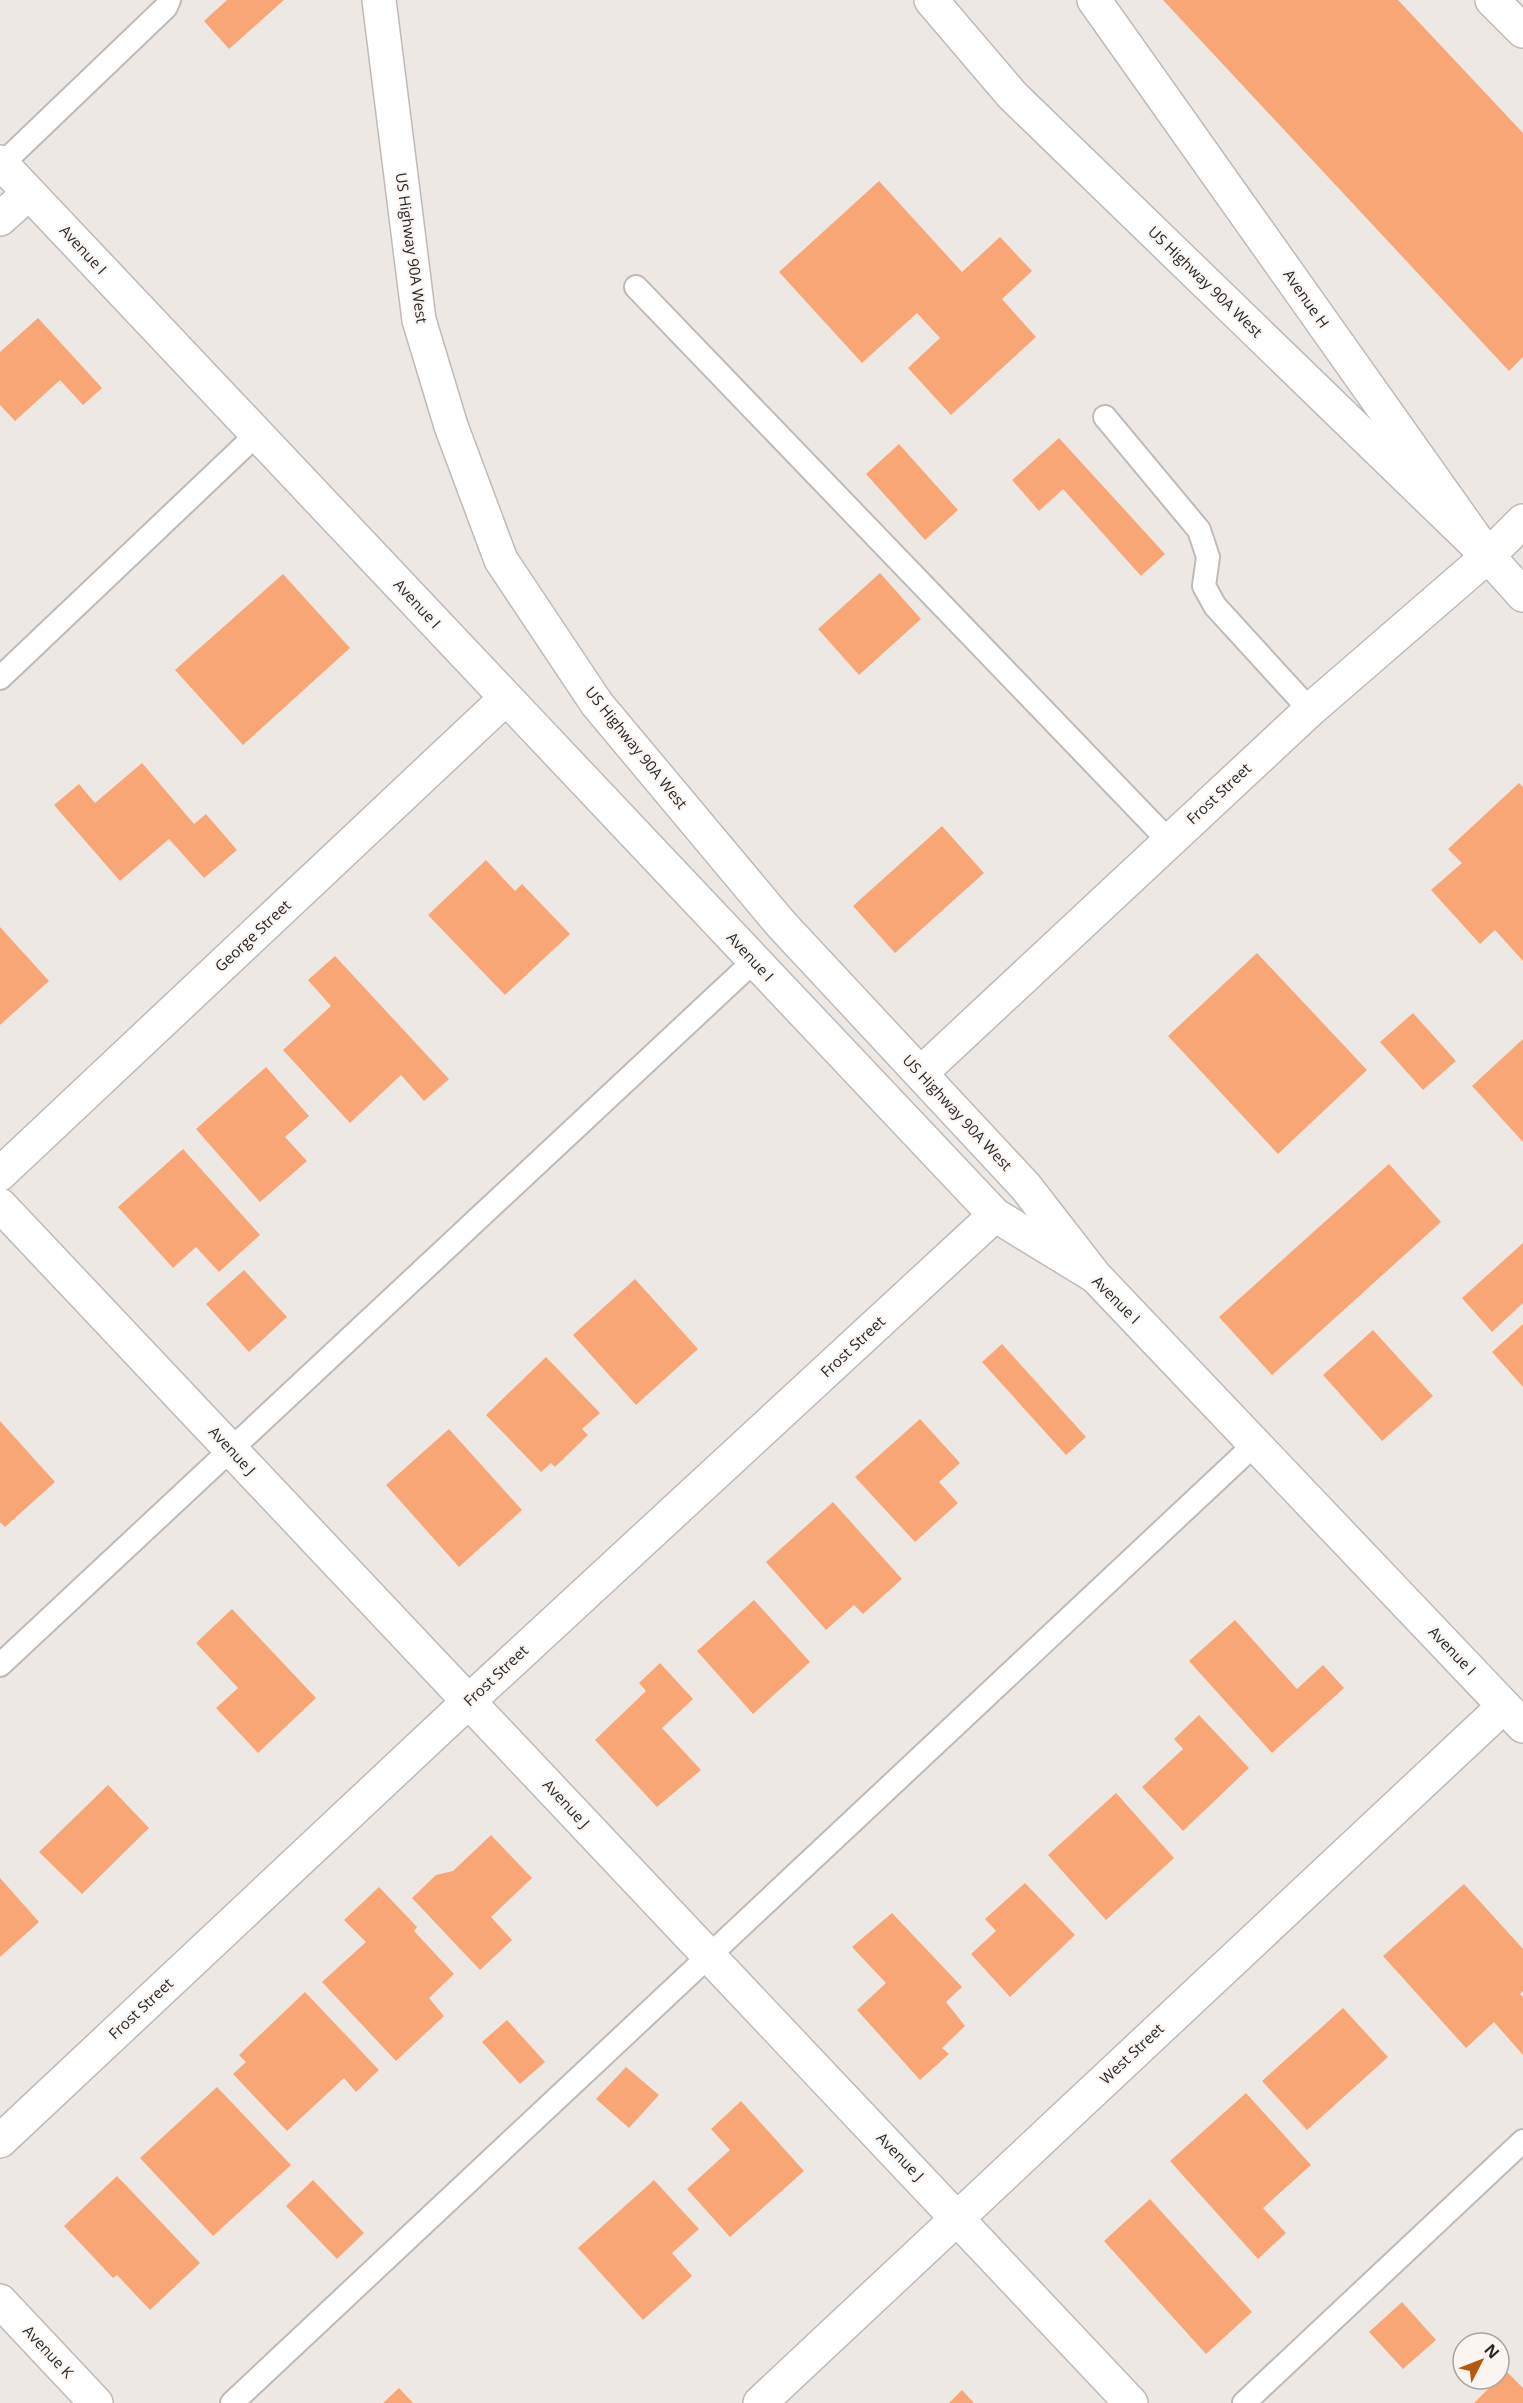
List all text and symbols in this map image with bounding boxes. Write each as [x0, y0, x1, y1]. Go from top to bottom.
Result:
street label: US Highway 90A West [392, 171, 432, 324]
street label: Avenue I [56, 220, 112, 278]
street label: US Highway 90A West [1144, 221, 1267, 341]
street label: Avenue H [1279, 265, 1334, 332]
street label: Avenue I [390, 574, 446, 632]
street label: US Highway 90A West [581, 682, 692, 813]
street label: Frost Street [1182, 758, 1255, 828]
street label: George Street [210, 895, 295, 976]
street label: Avenue I [723, 927, 779, 985]
street label: US Highway 90A West [899, 1050, 1017, 1175]
street label: Avenue I [1088, 1271, 1145, 1328]
street label: Frost Street [816, 1311, 889, 1381]
street label: Avenue J [205, 1422, 261, 1479]
street label: Avenue I [1425, 1622, 1481, 1679]
street label: Frost Street [459, 1640, 532, 1710]
street label: Avenue J [539, 1775, 595, 1832]
street label: Frost Street [104, 1973, 177, 2043]
street label: West Street [1095, 2018, 1168, 2088]
street label: Avenue J [873, 2128, 929, 2185]
street label: Avenue K [19, 2321, 79, 2383]
north arrow [1451, 2331, 1511, 2391]
text: N [1480, 2339, 1505, 2363]

